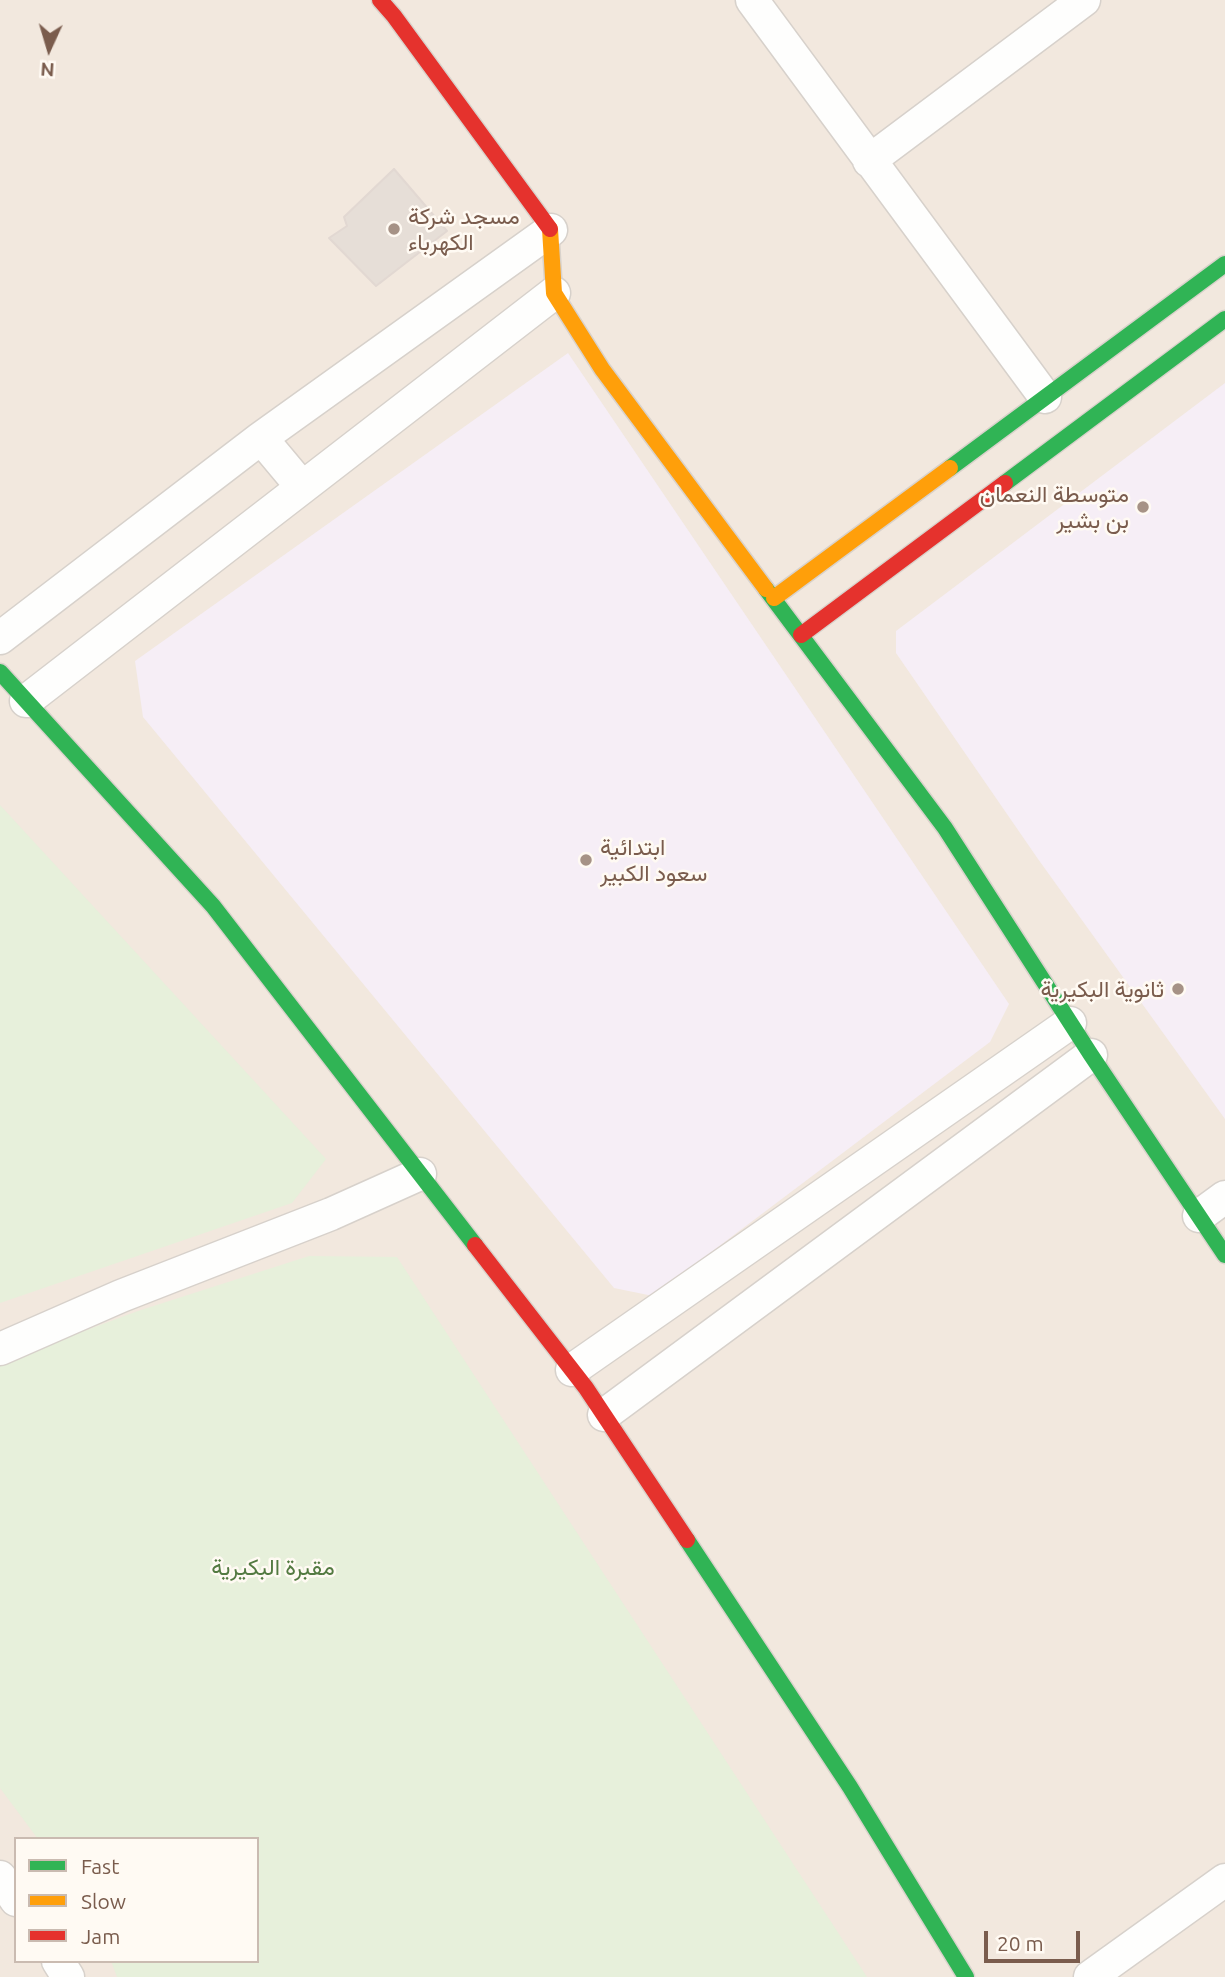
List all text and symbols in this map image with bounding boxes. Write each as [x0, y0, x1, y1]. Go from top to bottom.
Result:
north arrow [14, 14, 84, 84]
text: N [40, 58, 55, 81]
place label: مسجد شركة الكهرباء [408, 202, 520, 256]
marker: مسجد شركة الكهرباء [386, 221, 402, 237]
place label: متوسطة النعمان بن بشير [980, 480, 1129, 534]
marker: متوسطة النعمان بن بشير [1135, 499, 1151, 515]
place label: ابتدائية سعود الكبير [600, 833, 707, 887]
marker: ابتدائية سعود الكبير [578, 852, 594, 868]
place label: ثانوية البكيرية [1040, 975, 1164, 1003]
marker: ثانوية البكيرية [1170, 981, 1186, 997]
park label: مقبرة البكيرية [211, 1553, 335, 1581]
legend [14, 1837, 259, 1963]
text: Fast [81, 1854, 119, 1878]
text: Slow [81, 1889, 126, 1913]
scale bar [987, 1918, 1083, 1962]
text: Jam [81, 1924, 120, 1948]
text: 20 m [997, 1931, 1044, 1955]

